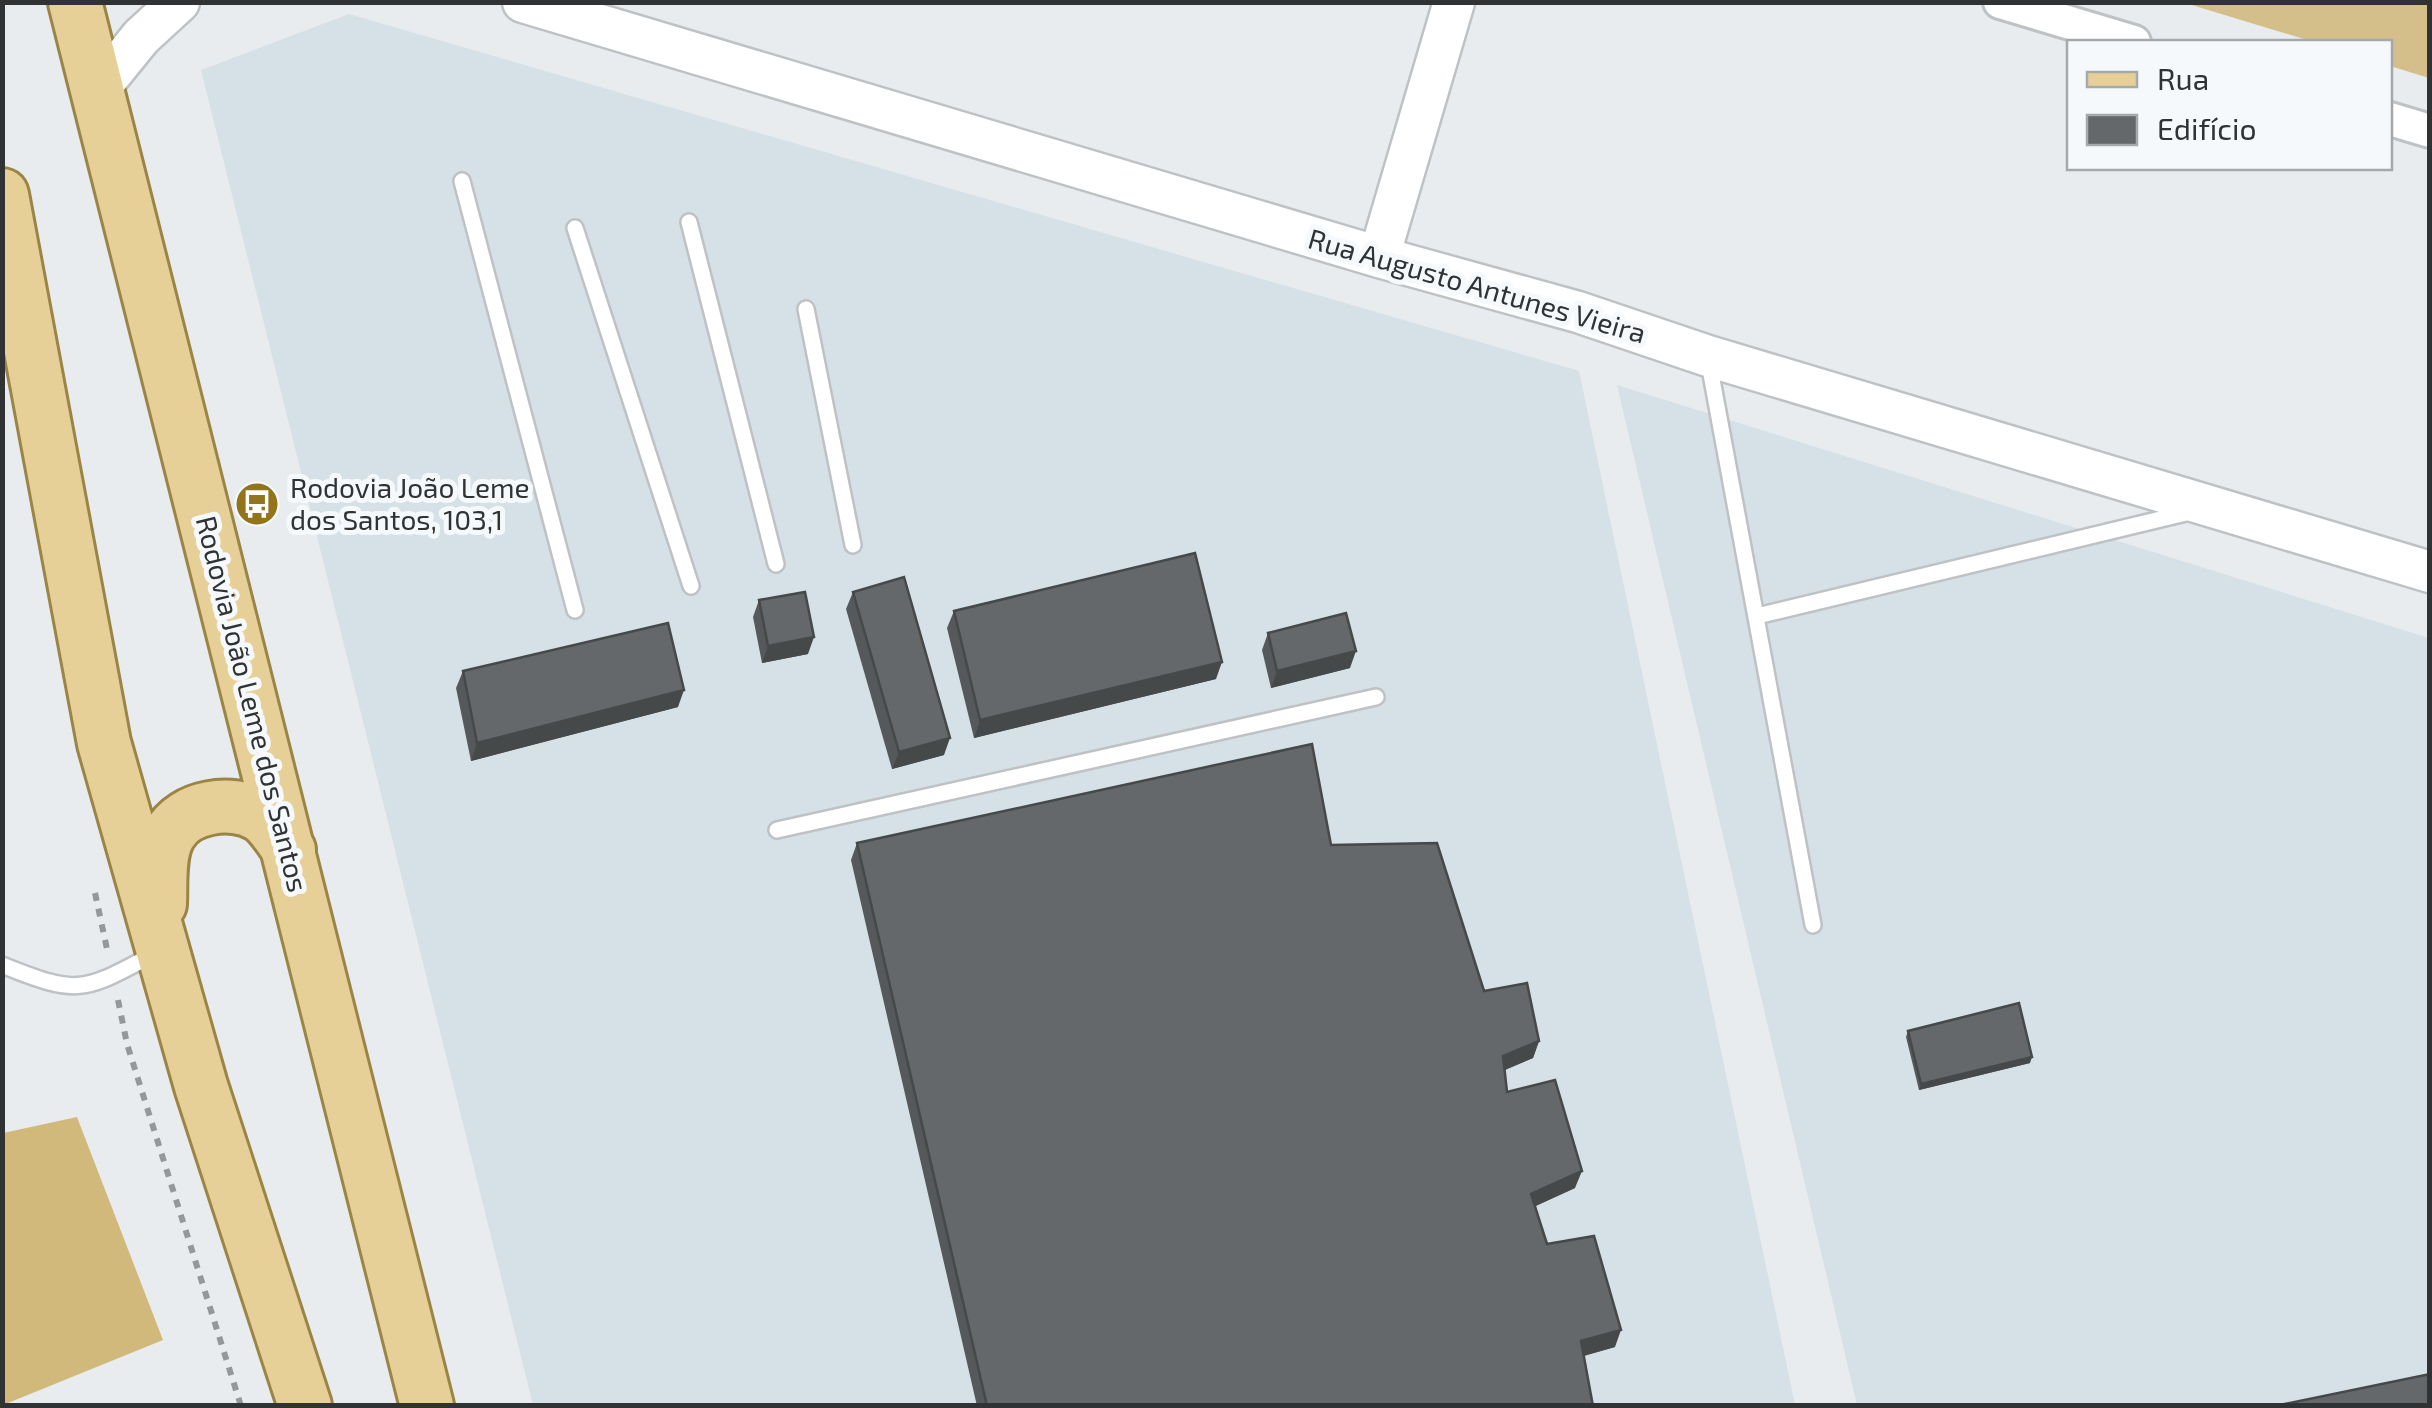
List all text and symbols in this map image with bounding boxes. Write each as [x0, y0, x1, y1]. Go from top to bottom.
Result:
legend [2067, 40, 2392, 170]
text: Rua [2157, 60, 2209, 96]
text: Edifício [2157, 110, 2256, 146]
street label: Rua Augusto Antunes Vieira [1305, 221, 1650, 350]
place label: Rodovia João Leme dos Santos, 103,1 [290, 470, 530, 536]
bus stop icon: Rodovia João Leme dos Santos, 103,1 [234, 481, 280, 527]
street label: Rodovia João Leme dos Santos [190, 512, 316, 895]

